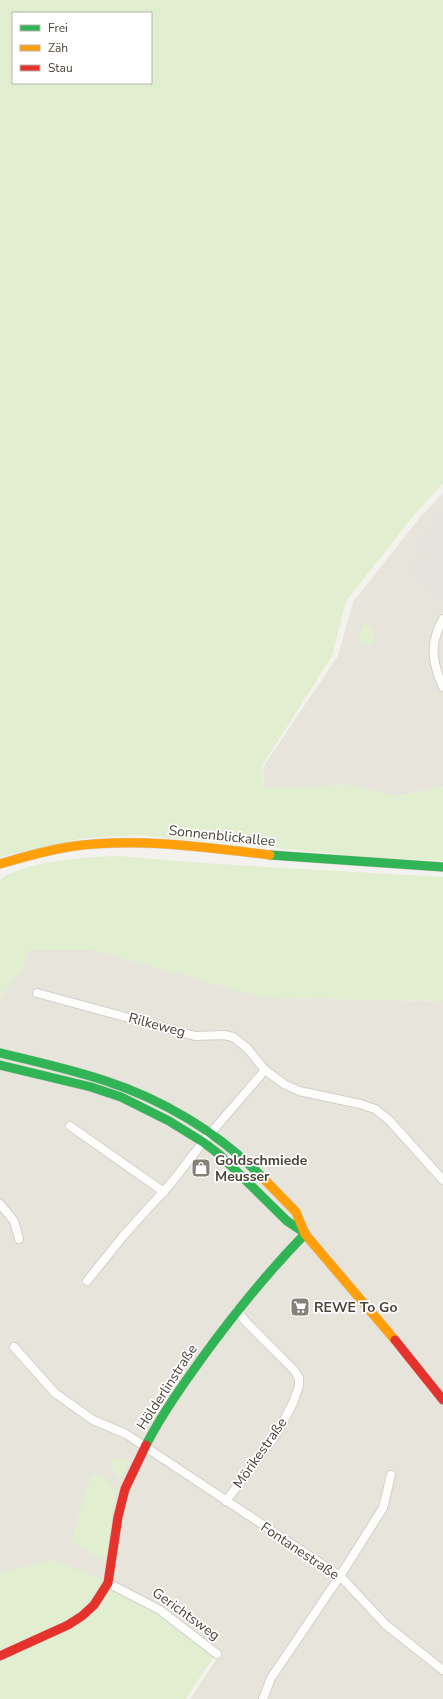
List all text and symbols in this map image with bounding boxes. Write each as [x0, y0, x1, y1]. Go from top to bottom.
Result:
legend [12, 12, 152, 84]
text: Frei [48, 20, 68, 36]
text: Zäh [48, 40, 68, 56]
text: Stau [48, 60, 73, 76]
street label: Sonnenblickallee [168, 821, 276, 851]
street label: Rilkeweg [126, 1008, 188, 1042]
place label: Goldschmiede Meusser [215, 1151, 308, 1186]
shop icon: Goldschmiede Meusser [190, 1157, 212, 1179]
supermarket icon: REWE To Go [289, 1296, 311, 1318]
place label: REWE To Go [314, 1298, 397, 1317]
street label: Hölderlinstraße [132, 1341, 202, 1433]
street label: Mörikestraße [229, 1414, 291, 1492]
street label: Fontanestraße [257, 1518, 343, 1584]
street label: Gerichtsweg [148, 1583, 224, 1645]

